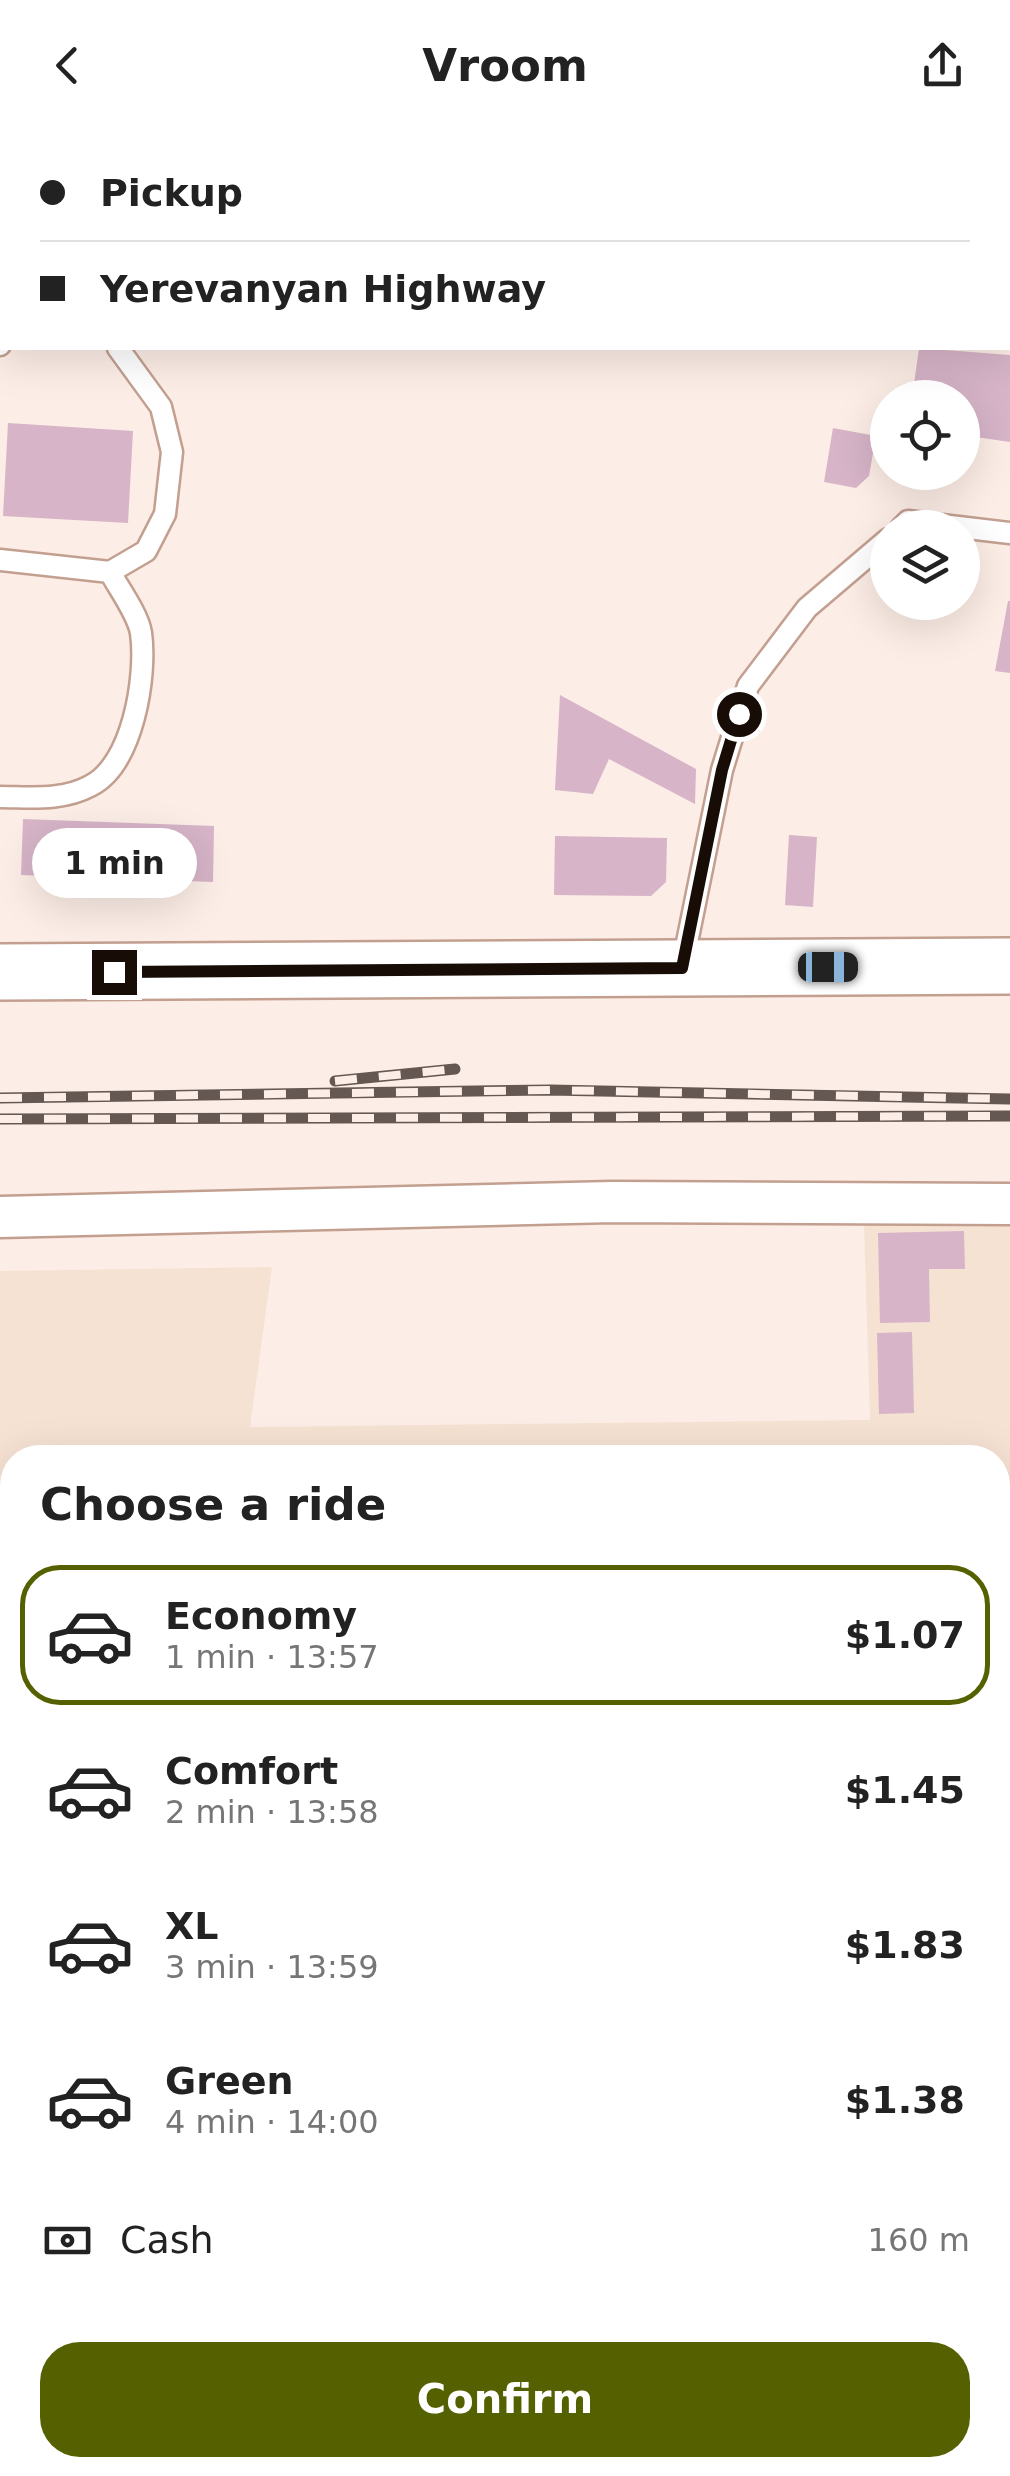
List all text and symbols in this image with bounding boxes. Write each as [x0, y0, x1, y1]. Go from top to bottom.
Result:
icon: back [40, 38, 95, 93]
icon: share [915, 38, 970, 93]
text: Vroom [422, 39, 588, 92]
text: Pickup [100, 171, 243, 215]
text: Yerevanyan Highway [100, 267, 546, 311]
map controls [870, 380, 980, 620]
button: locate [870, 380, 980, 490]
button: layers [870, 510, 980, 620]
route start [717, 692, 762, 737]
callout: 1 min [32, 827, 196, 897]
text: 1 min [64, 844, 165, 882]
route end [92, 950, 137, 995]
car [798, 952, 858, 982]
text: Choose a ride [40, 1478, 386, 1531]
icon: car [45, 1590, 135, 1680]
text: Economy [165, 1594, 357, 1638]
text: $1.07 [845, 1613, 965, 1657]
text: 1 min · 13:57 [165, 1638, 379, 1676]
icon: car [45, 1745, 135, 1835]
text: Comfort [165, 1749, 338, 1793]
text: $1.45 [845, 1768, 965, 1812]
text: 2 min · 13:58 [165, 1793, 379, 1831]
icon: car [45, 1900, 135, 1990]
text: XL [165, 1904, 219, 1948]
text: $1.83 [845, 1923, 965, 1967]
text: 3 min · 13:59 [165, 1948, 379, 1986]
icon: car [45, 2055, 135, 2145]
text: Green [165, 2059, 294, 2103]
text: $1.38 [845, 2078, 965, 2122]
text: 4 min · 14:00 [165, 2103, 379, 2141]
icon: cash [40, 2213, 95, 2268]
text: Cash [120, 2218, 214, 2262]
text: 160 m [868, 2221, 970, 2259]
button: Confirm [40, 2342, 970, 2457]

